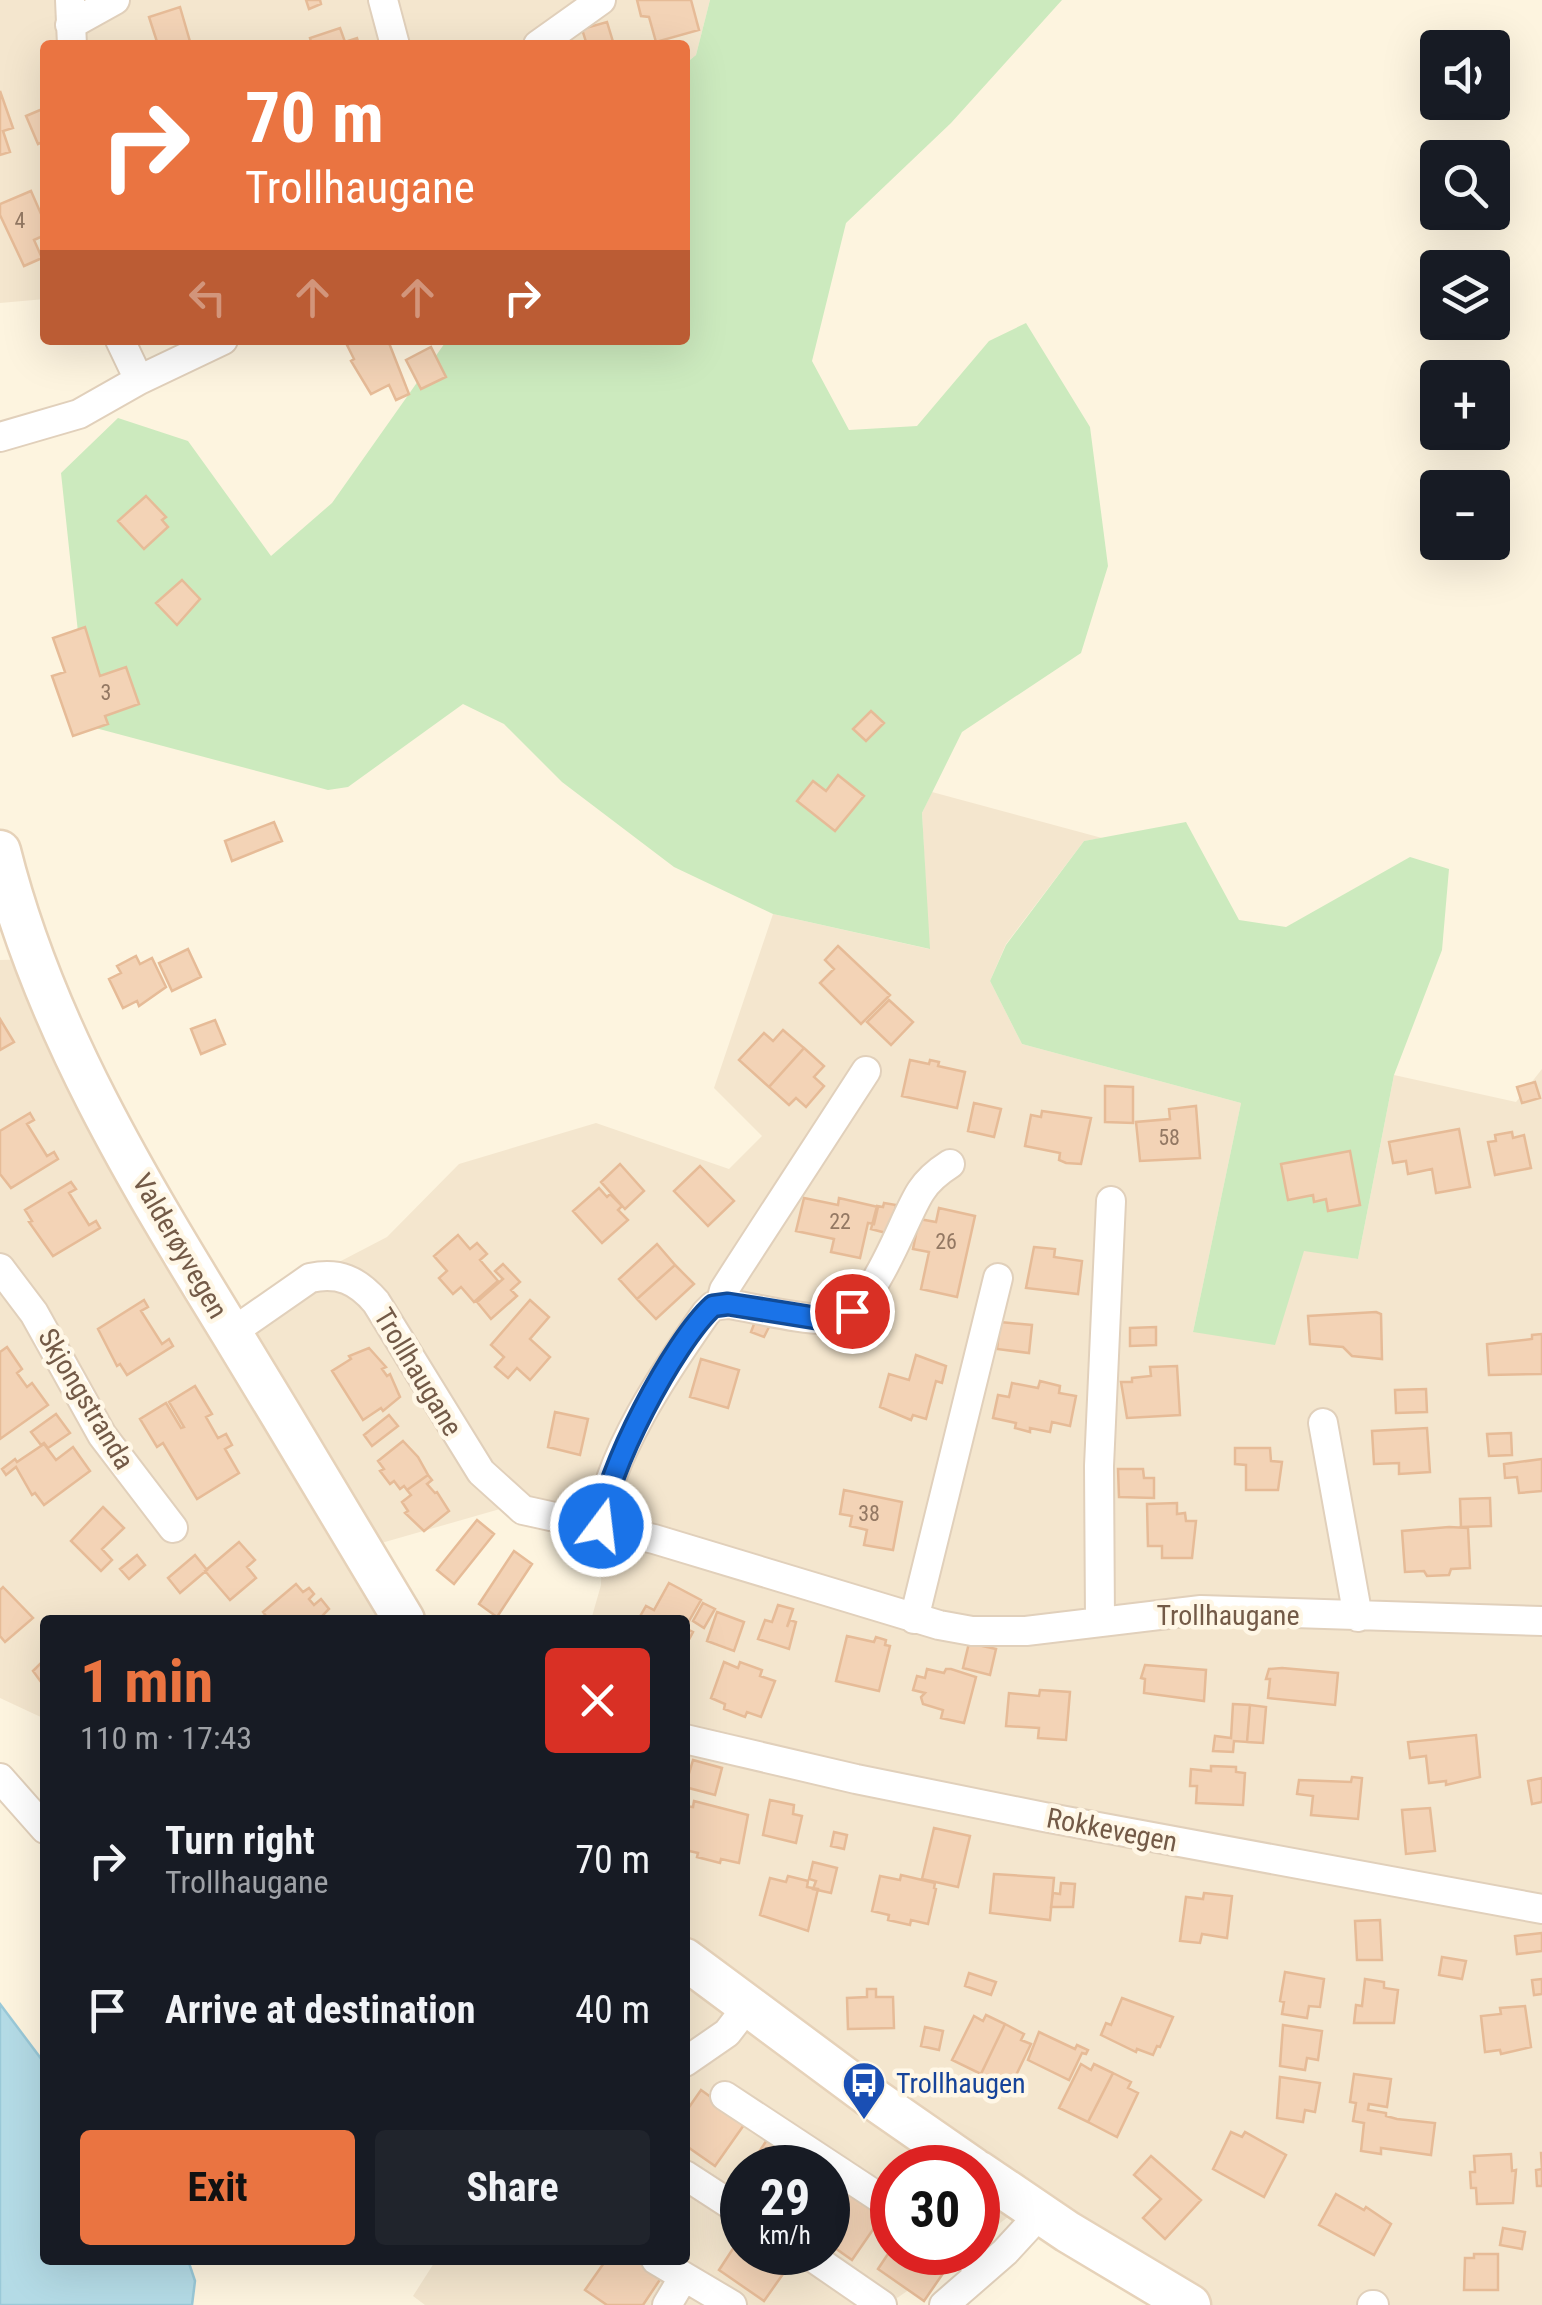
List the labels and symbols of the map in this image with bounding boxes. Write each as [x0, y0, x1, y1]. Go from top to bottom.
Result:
house number: 4 [15, 208, 26, 233]
house number: 3 [101, 680, 111, 705]
house number: 58 [1158, 1125, 1180, 1150]
street label: Valderøyvegen [125, 1168, 235, 1324]
house number: 22 [829, 1209, 851, 1234]
house number: 26 [935, 1229, 957, 1254]
pin [810, 1269, 895, 1354]
street label: Trollhaugane [367, 1302, 469, 1442]
street label: Skjongstranda [31, 1323, 141, 1475]
position arrow [549, 1474, 653, 1578]
house number: 38 [858, 1501, 880, 1526]
street label: Trollhaugane [1156, 1599, 1300, 1632]
street label: Rokkevegen [1044, 1801, 1180, 1859]
bus stop icon: Trollhaugen [841, 2060, 887, 2121]
place label: Trollhaugen [896, 2067, 1026, 2100]
speed limit sign: 30 [870, 2145, 1000, 2275]

